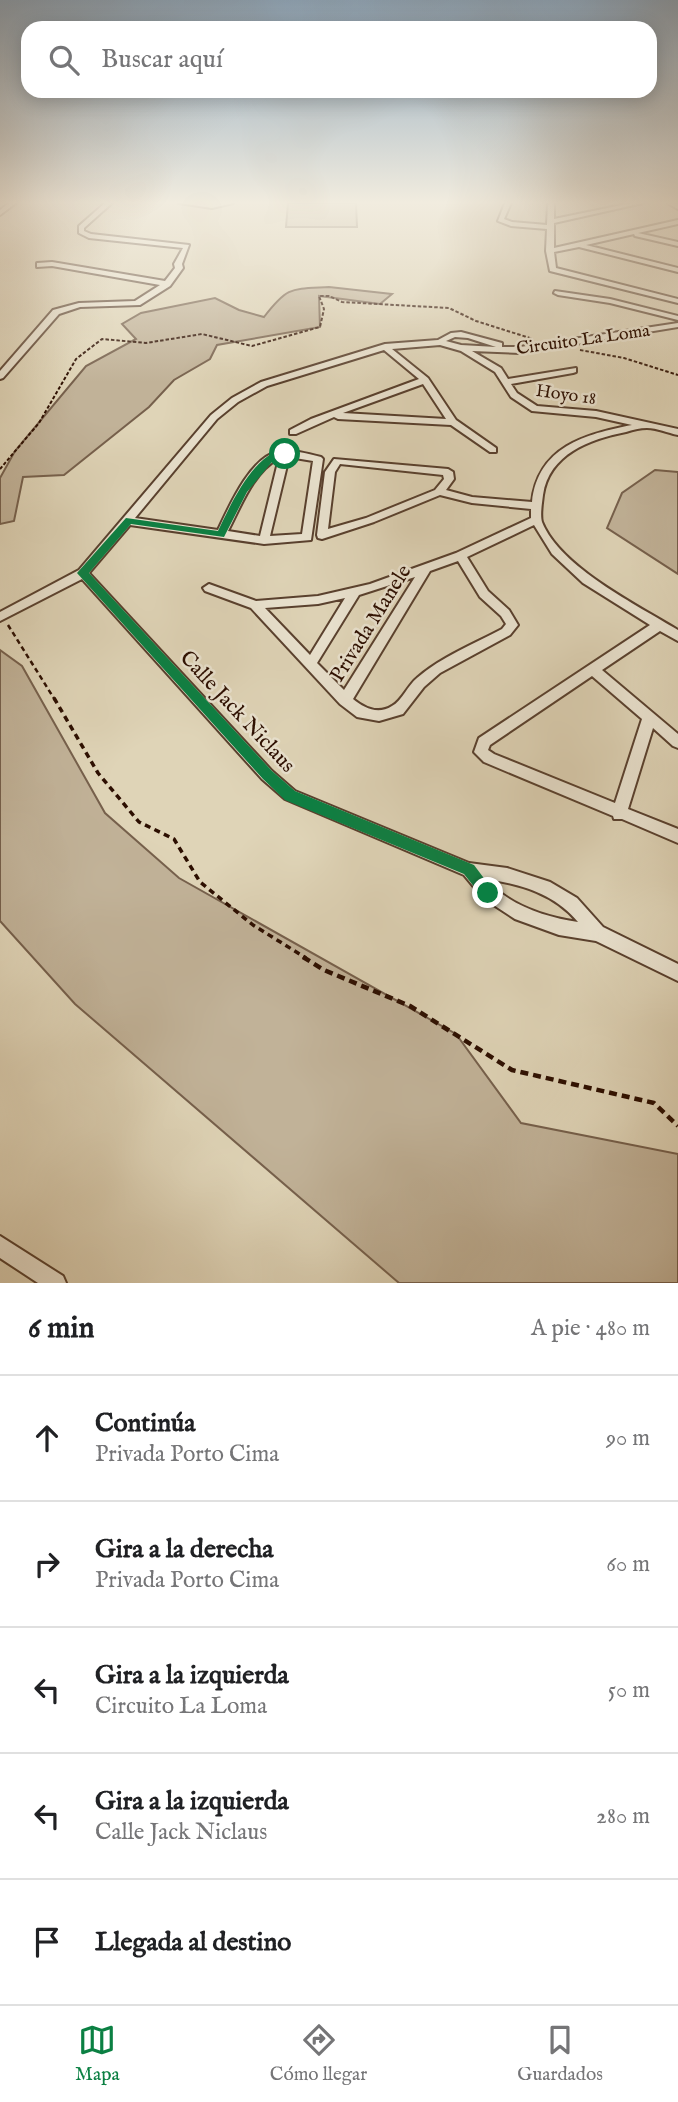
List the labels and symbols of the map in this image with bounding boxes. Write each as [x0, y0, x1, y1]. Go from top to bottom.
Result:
street label: Circuito La Loma [515, 320, 652, 361]
street label: Hoyo 18 [534, 380, 597, 411]
route start [269, 438, 300, 469]
street label: Privada Manele [324, 560, 418, 688]
street label: Calle Jack Niclaus [173, 645, 300, 779]
route end [472, 877, 503, 908]

